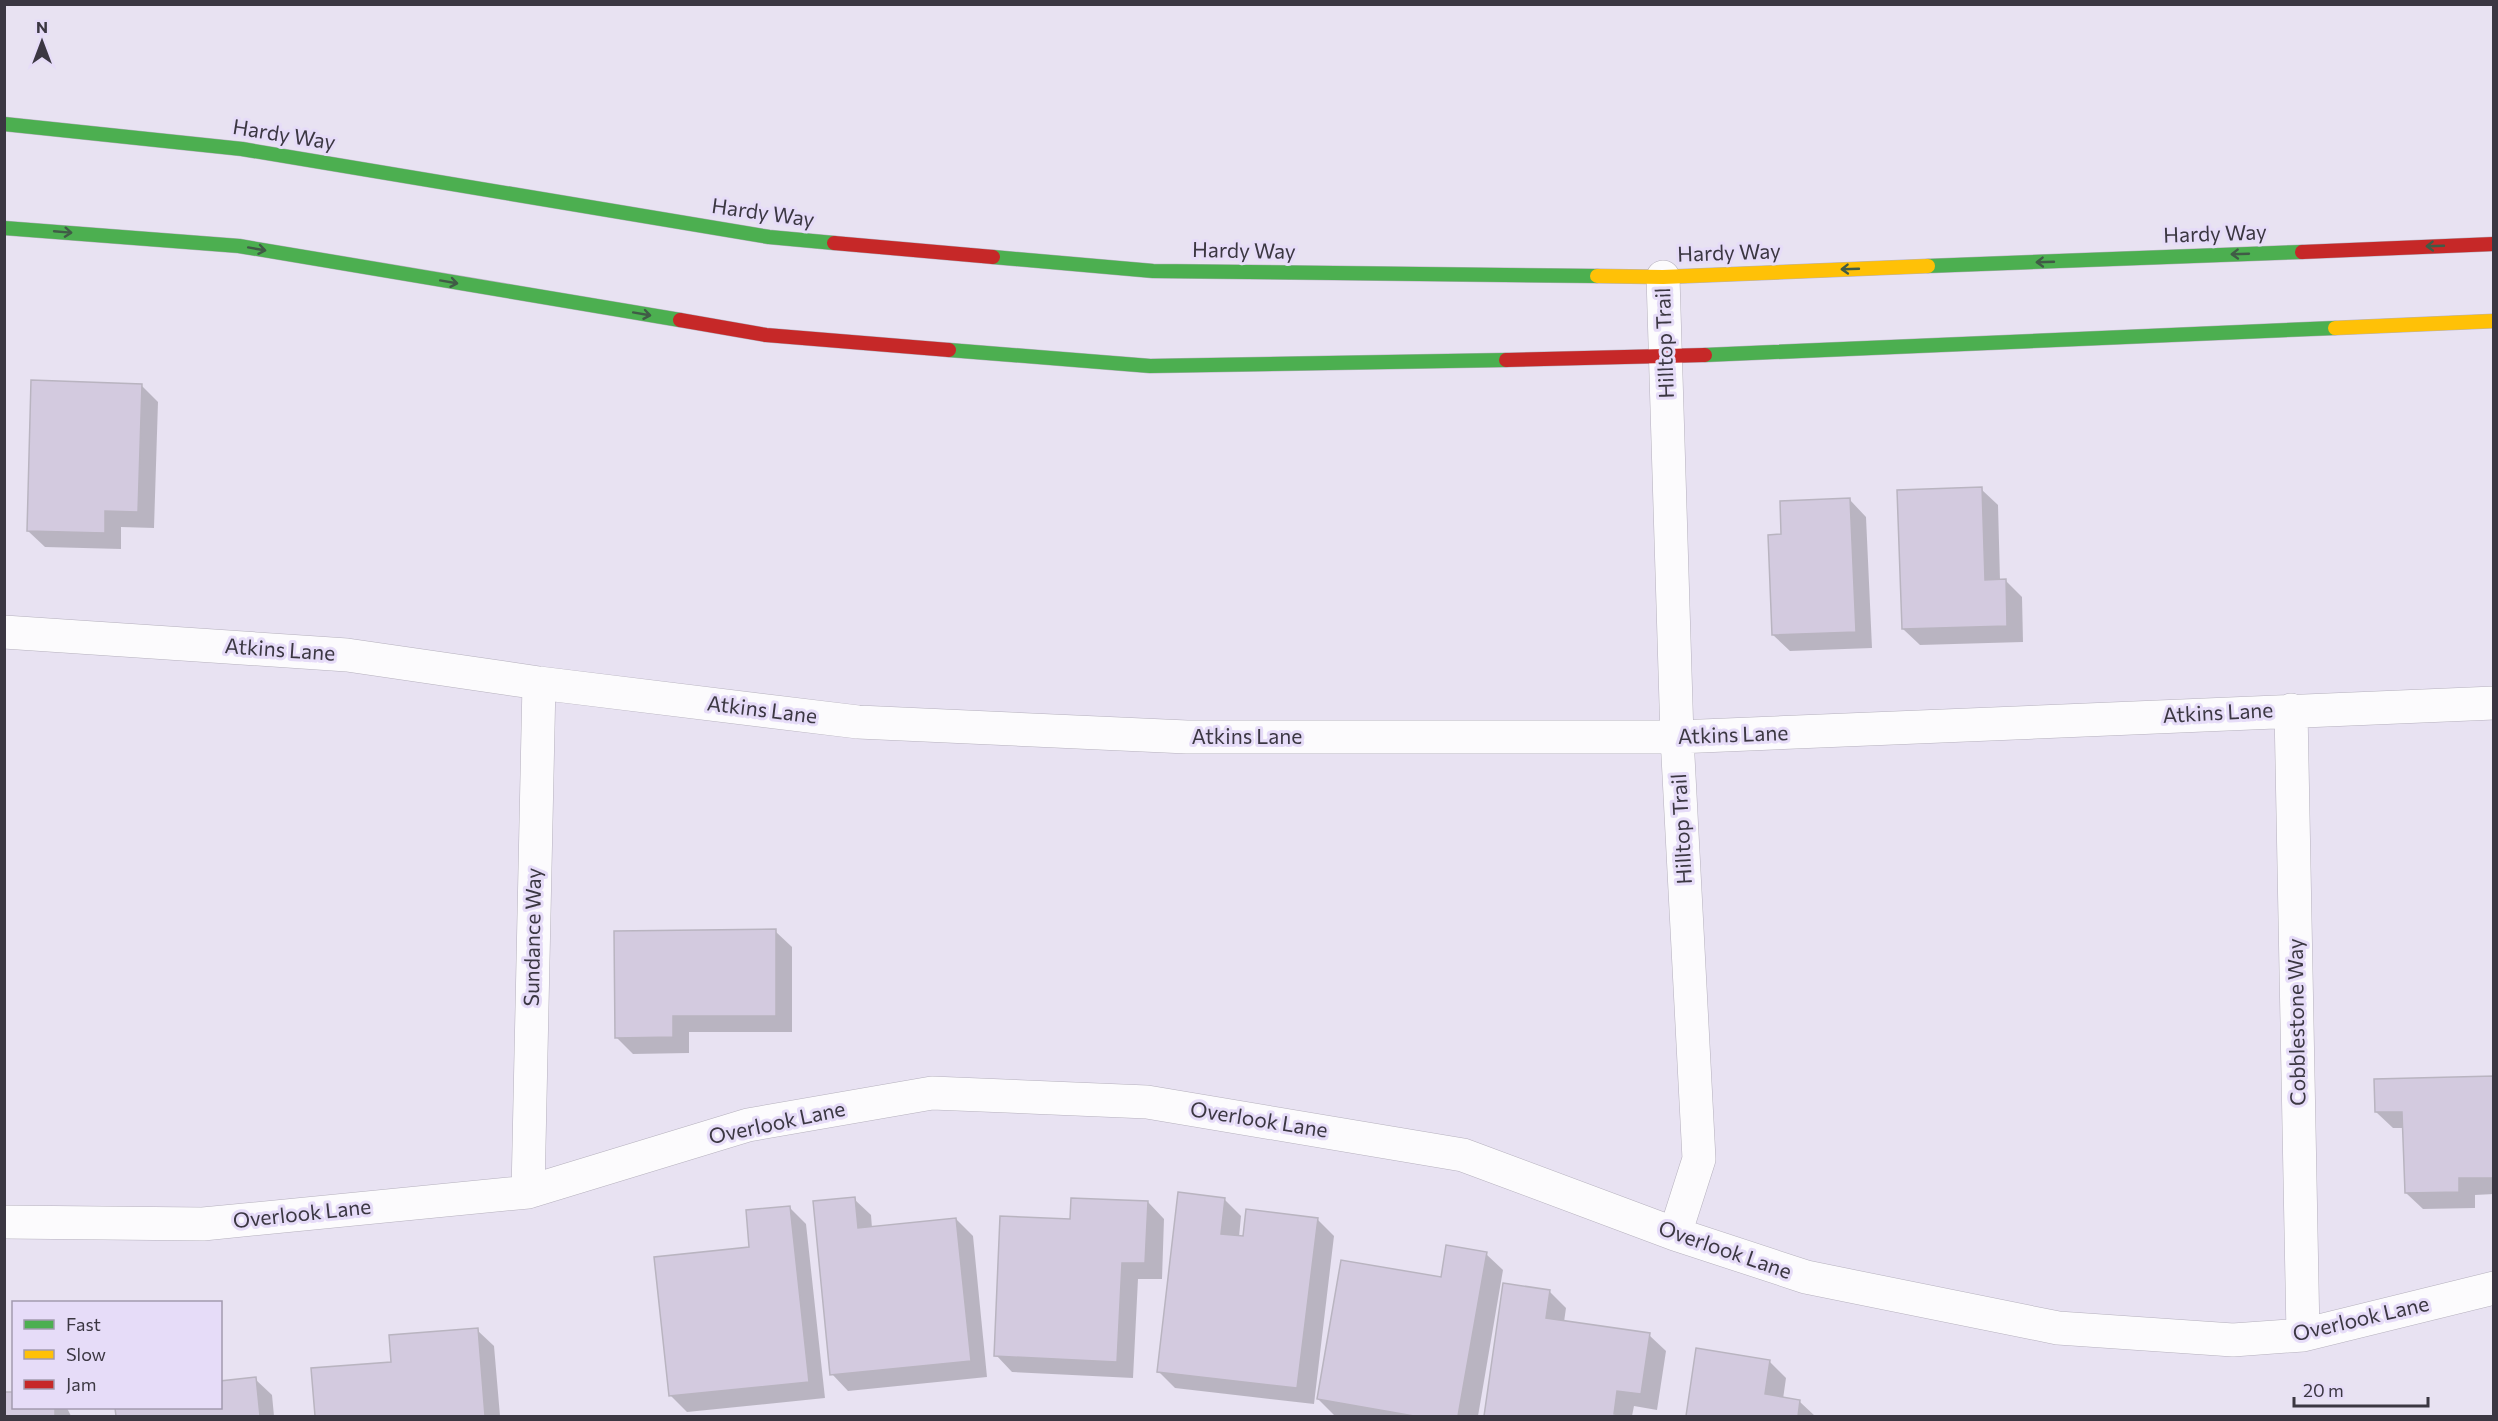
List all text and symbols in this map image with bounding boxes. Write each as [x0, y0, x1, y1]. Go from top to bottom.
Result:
north arrow [12, 12, 72, 72]
text: N [36, 17, 48, 36]
street label: Hardy Way [231, 113, 338, 154]
street label: Hardy Way [710, 192, 816, 231]
street label: Hardy Way [2163, 218, 2267, 247]
one-way arrow [52, 227, 72, 238]
street label: Hardy Way [1192, 236, 1296, 263]
street label: Hardy Way [1677, 237, 1781, 266]
one-way arrow [2426, 241, 2446, 252]
one-way arrow [247, 244, 266, 255]
one-way arrow [2231, 248, 2251, 260]
one-way arrow [2036, 256, 2056, 267]
one-way arrow [1841, 264, 1861, 275]
one-way arrow [439, 277, 459, 288]
street label: Hilltop Trail [1649, 287, 1678, 399]
one-way arrow [631, 309, 651, 320]
street label: Atkins Lane [224, 632, 336, 665]
street label: Atkins Lane [706, 689, 819, 728]
street label: Atkins Lane [2162, 696, 2274, 727]
street label: Atkins Lane [1677, 719, 1789, 748]
street label: Atkins Lane [1192, 723, 1302, 748]
street label: Hilltop Trail [1665, 773, 1696, 885]
street label: Sundance Way [518, 867, 545, 1007]
street label: Cobblestone Way [2282, 938, 2309, 1106]
street label: Overlook Lane [706, 1095, 847, 1148]
street label: Overlook Lane [1189, 1095, 1330, 1142]
street label: Overlook Lane [231, 1193, 372, 1232]
street label: Overlook Lane [1656, 1214, 1795, 1283]
street label: Overlook Lane [2290, 1290, 2431, 1345]
legend [12, 1301, 222, 1409]
text: Fast [66, 1313, 101, 1335]
text: Slow [66, 1343, 106, 1365]
scale bar [2294, 1370, 2428, 1408]
text: Jam [66, 1373, 96, 1395]
text: 20 m [2303, 1379, 2344, 1401]

